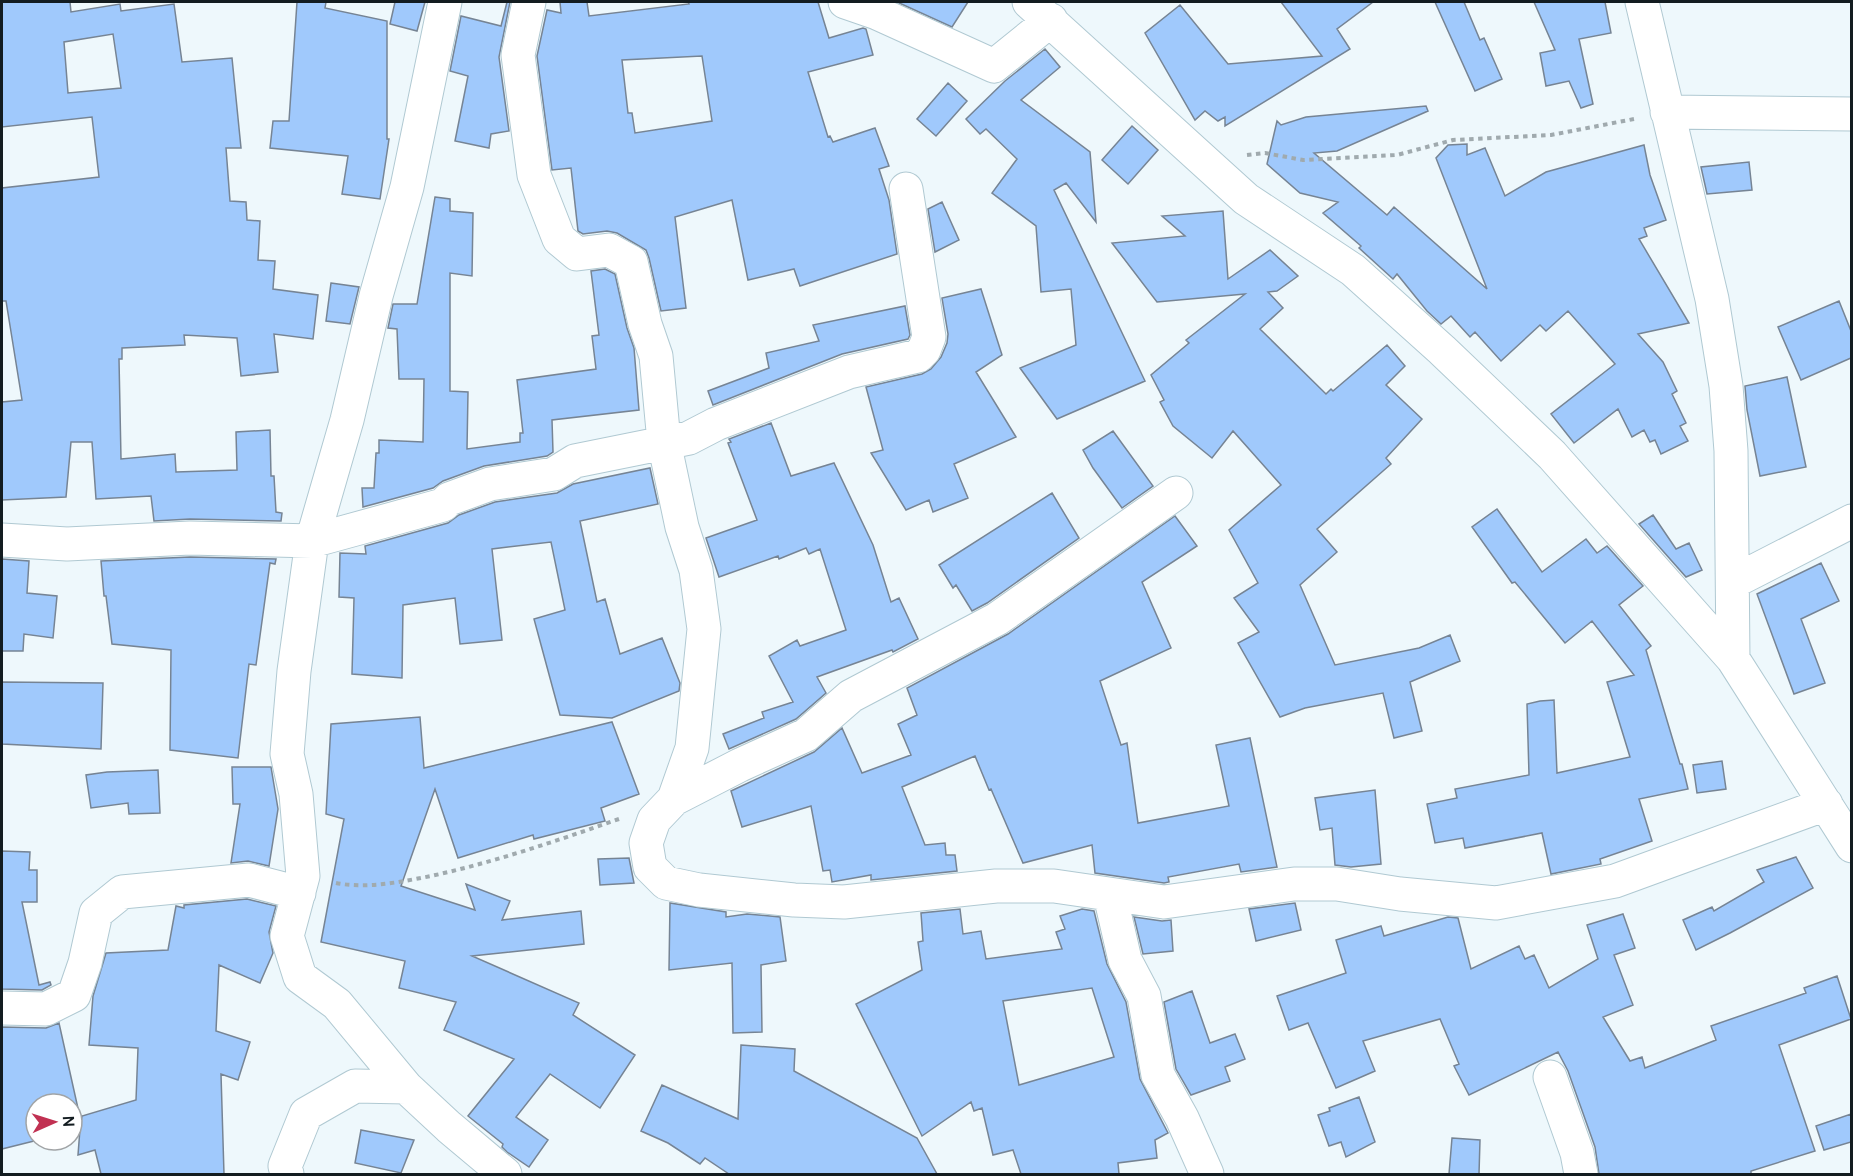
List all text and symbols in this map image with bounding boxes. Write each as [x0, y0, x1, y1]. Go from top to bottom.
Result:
north arrow [24, 1092, 84, 1152]
text: N [59, 1115, 78, 1127]

